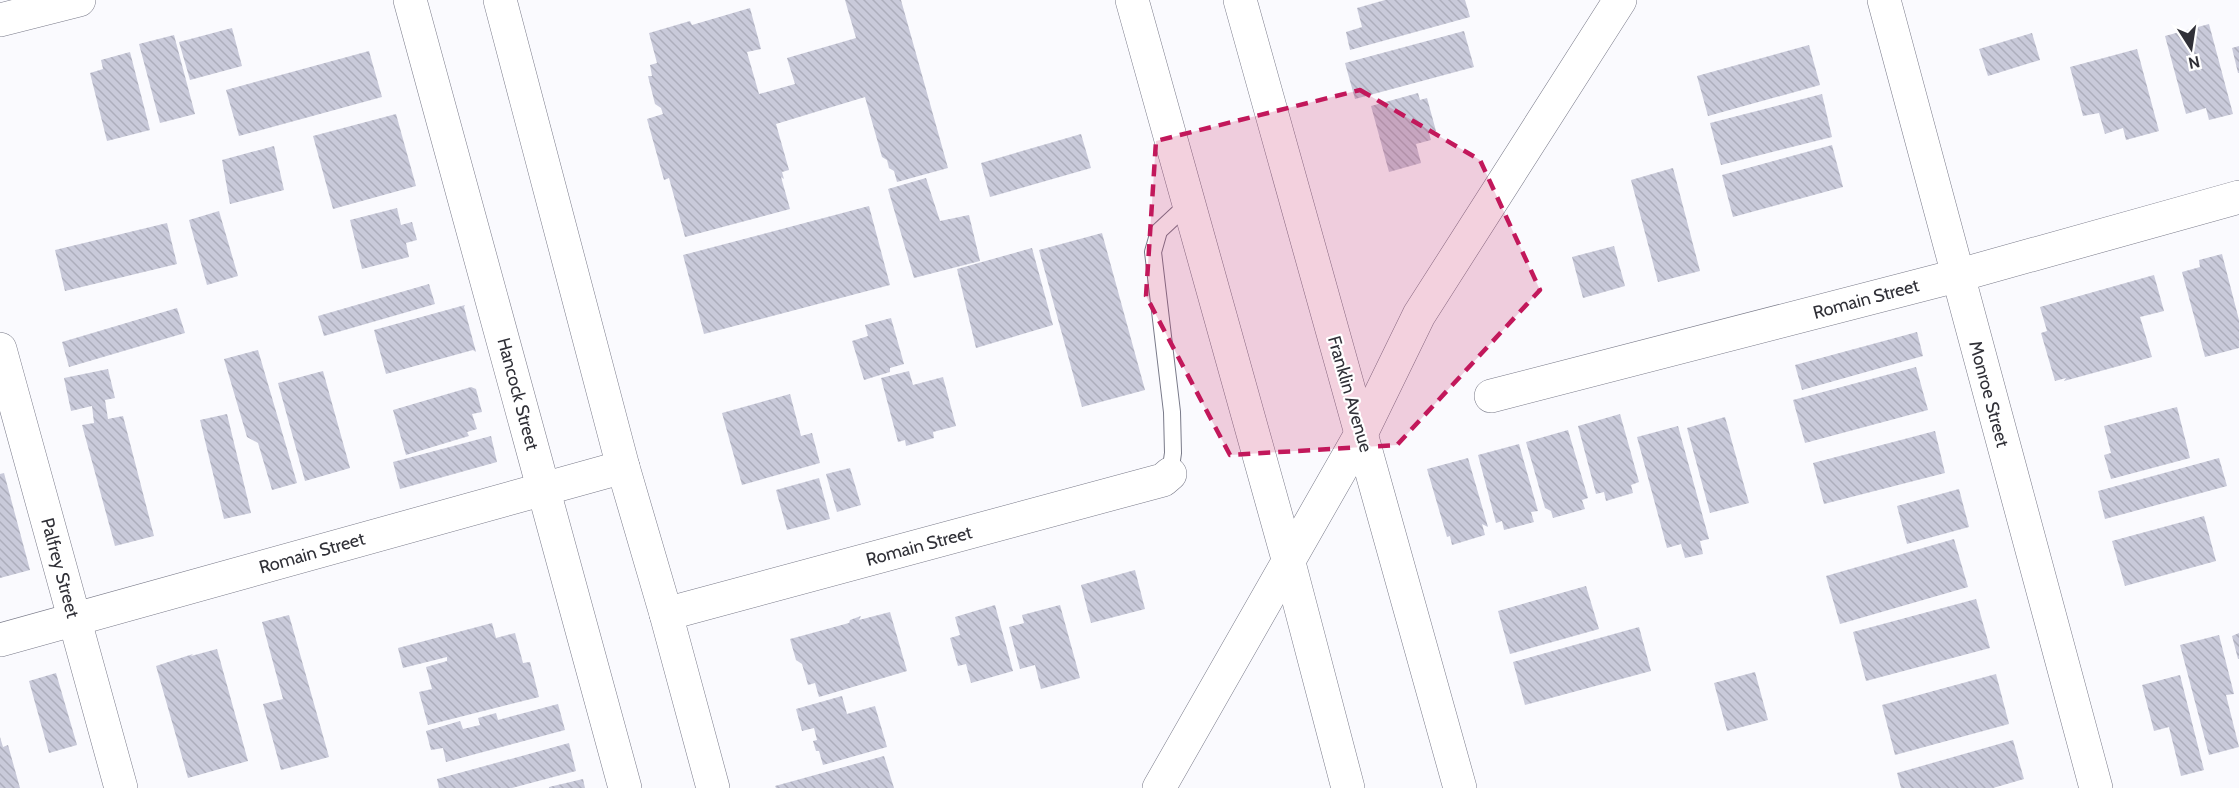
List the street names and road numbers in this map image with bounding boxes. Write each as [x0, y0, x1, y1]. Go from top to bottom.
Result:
street label: Romain Street [1810, 274, 1922, 324]
street label: Franklin Avenue [1323, 333, 1377, 455]
street label: Hancock Street [492, 335, 544, 453]
street label: Monroe Street [1964, 338, 2014, 450]
street label: Palfrey Street [36, 515, 84, 621]
street label: Romain Street [863, 521, 975, 571]
street label: Romain Street [257, 527, 367, 579]

